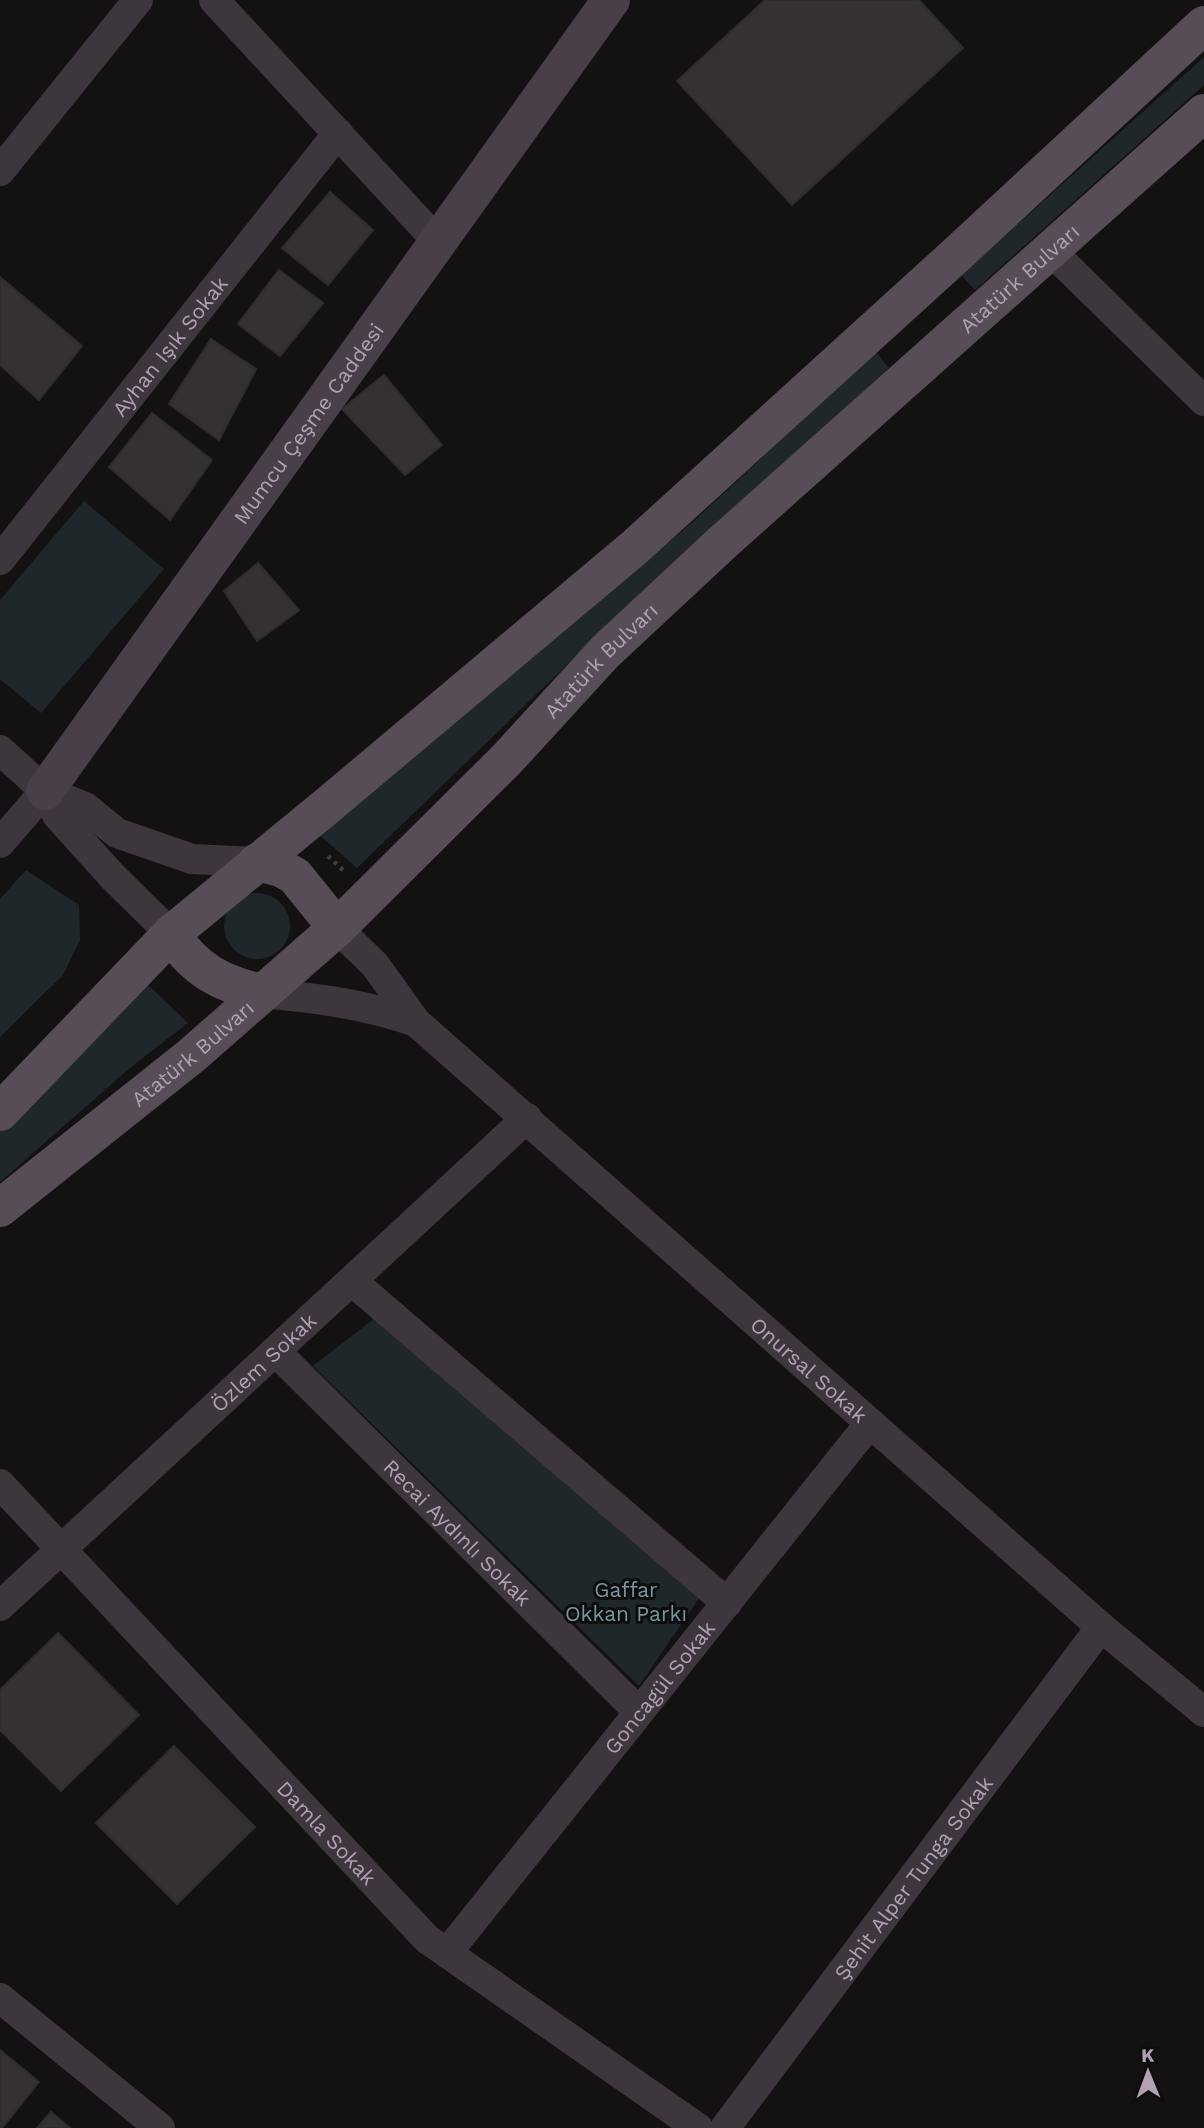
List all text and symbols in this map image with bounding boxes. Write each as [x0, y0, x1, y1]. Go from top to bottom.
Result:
street label: Atatürk Bulvarı [954, 218, 1084, 338]
street label: Ayhan Işık Sokak [106, 271, 233, 421]
street label: Mumcu Çeşme Caddesi [228, 318, 388, 529]
street label: Atatürk Bulvarı [538, 597, 662, 723]
street label: Atatürk Bulvarı [126, 995, 258, 1111]
street label: Özlem Sokak [206, 1307, 321, 1417]
street label: Onursal Sokak [746, 1311, 873, 1428]
street label: Recai Aydınlı Sokak [379, 1454, 537, 1611]
park label: Gaffar Okkan Parkı [565, 1577, 687, 1626]
street label: Goncagül Sokak [598, 1616, 720, 1759]
street label: Şehit Alper Tunga Sokak [828, 1771, 997, 1984]
street label: Damla Sokak [272, 1775, 382, 1890]
north arrow [1113, 2037, 1183, 2107]
text: K [1141, 2044, 1154, 2067]

